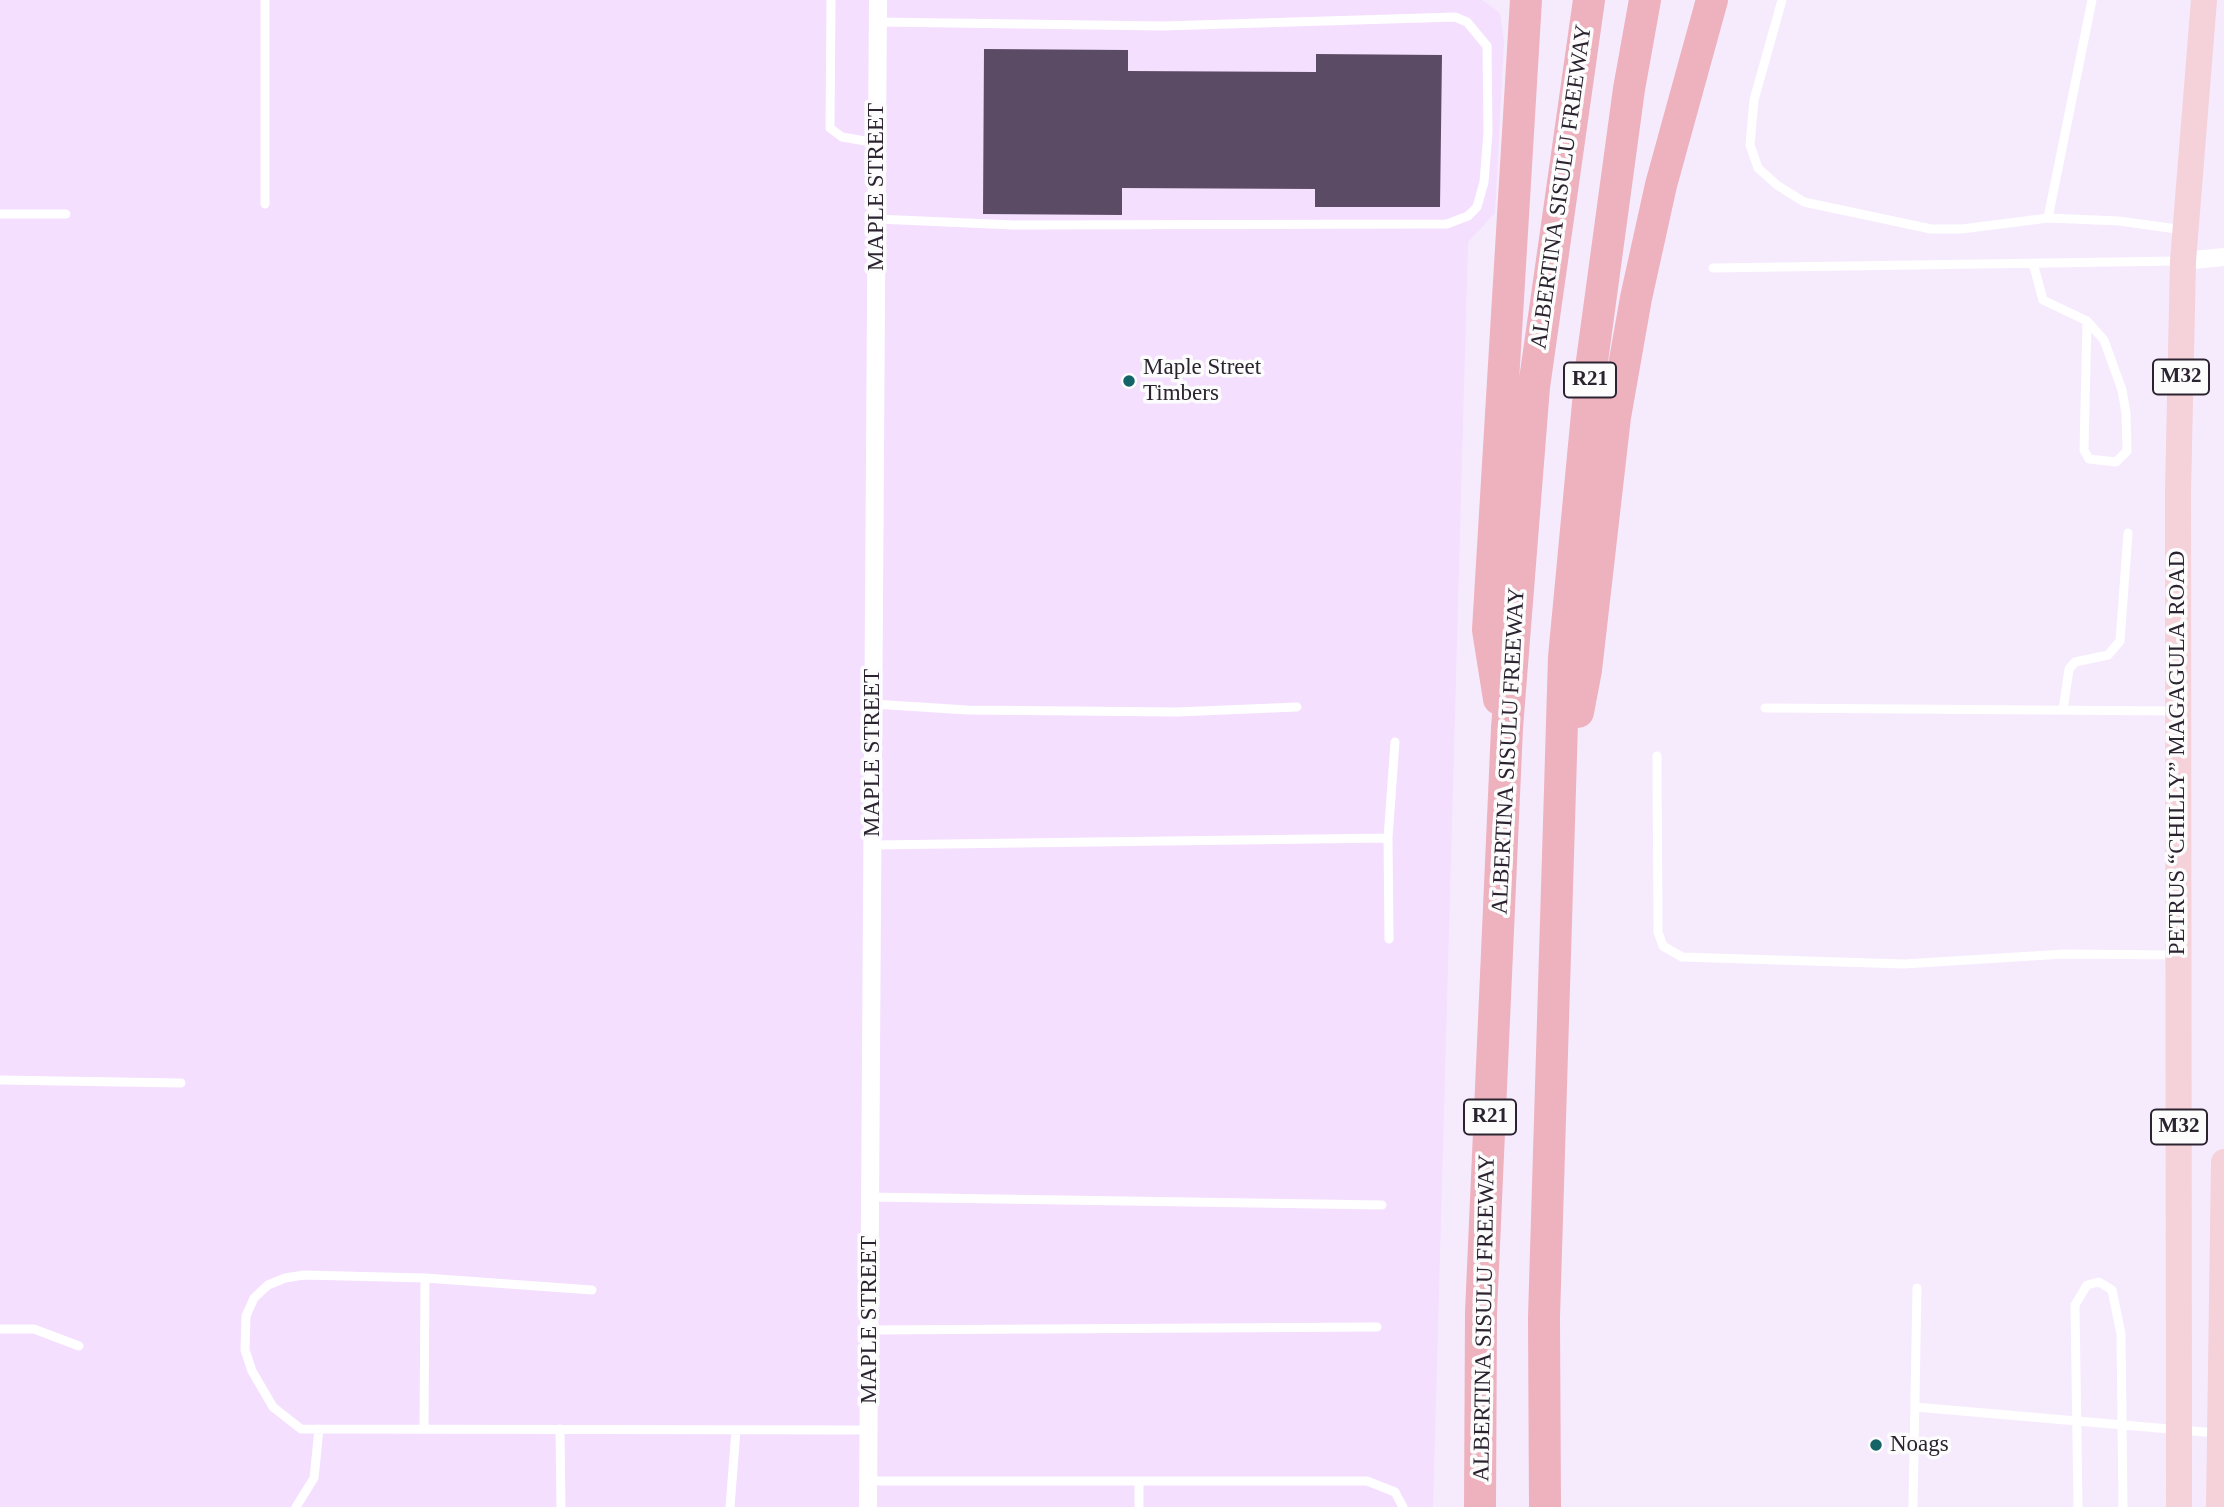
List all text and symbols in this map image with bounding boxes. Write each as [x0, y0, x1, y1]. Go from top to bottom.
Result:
street label: ALBERTINA SISULU FREEWAY [1526, 23, 1598, 351]
street label: MAPLE STREET [863, 103, 891, 271]
place label: Maple Street Timbers [1143, 354, 1261, 408]
road number: M32 [2153, 360, 2209, 394]
road number: R21 [1564, 362, 1616, 398]
marker: Maple Street Timbers [1121, 373, 1137, 389]
street label: PETRUS “CHILLY” MAGAGULA ROAD [2164, 551, 2192, 955]
street label: ALBERTINA SISULU FREEWAY [1487, 587, 1531, 915]
street label: MAPLE STREET [859, 669, 887, 837]
road number: R21 [1464, 1100, 1516, 1134]
road number: M32 [2151, 1110, 2207, 1144]
street label: ALBERTINA SISULU FREEWAY [1468, 1154, 1502, 1482]
street label: MAPLE STREET [856, 1236, 884, 1404]
place label: Noags [1890, 1431, 1949, 1459]
marker: Noags [1868, 1437, 1884, 1453]

